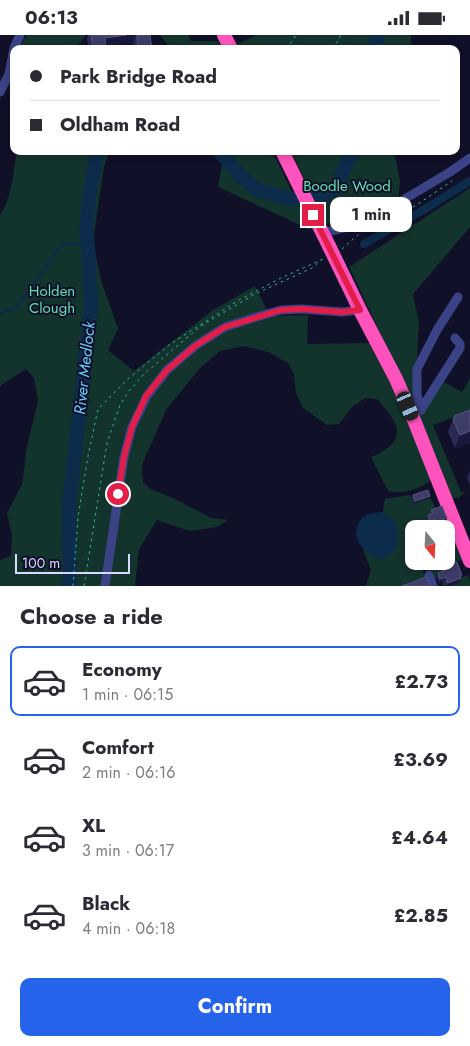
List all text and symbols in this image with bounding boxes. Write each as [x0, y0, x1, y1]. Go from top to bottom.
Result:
text: 06:13 [25, 4, 78, 31]
text: Park Bridge Road [60, 63, 217, 90]
text: Oldham Road [60, 111, 180, 138]
park label: Boodle Wood [303, 175, 391, 197]
callout: 1 min [330, 197, 413, 233]
text: 1 min [351, 203, 391, 226]
route end [302, 204, 324, 226]
park label: Holden Clough [29, 280, 75, 319]
water label: River Medlock [68, 319, 101, 416]
car [395, 389, 420, 423]
route start [107, 483, 129, 505]
north arrow [405, 520, 455, 570]
map controls [405, 520, 455, 570]
scale bar [15, 551, 130, 574]
text: 100 m [22, 553, 60, 573]
text: Choose a ride [20, 600, 163, 632]
text: Economy [82, 656, 162, 683]
icon: car [22, 659, 67, 704]
text: £2.73 [395, 668, 448, 695]
text: 1 min · 06:15 [82, 683, 173, 706]
text: Comfort [82, 734, 154, 761]
icon: car [22, 737, 67, 782]
text: £3.69 [393, 746, 448, 773]
text: 2 min · 06:16 [82, 761, 175, 784]
text: XL [82, 812, 105, 839]
icon: car [22, 815, 67, 860]
text: £4.64 [391, 824, 448, 851]
text: 3 min · 06:17 [82, 839, 174, 862]
text: Black [82, 890, 130, 917]
icon: car [22, 893, 67, 938]
text: £2.85 [394, 902, 448, 929]
text: 4 min · 06:18 [82, 917, 175, 940]
button: Confirm [20, 978, 450, 1036]

